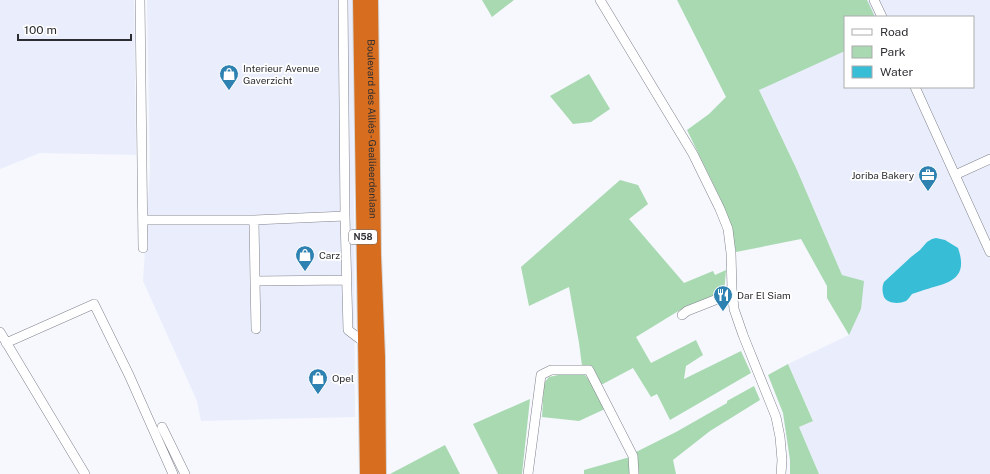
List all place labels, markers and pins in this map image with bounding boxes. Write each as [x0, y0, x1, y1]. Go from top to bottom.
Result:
place label: Interieur Avenue Gaverzicht [243, 62, 320, 86]
shop icon: Interieur Avenue Gaverzicht [218, 63, 240, 91]
office icon: Joriba Bakery [917, 164, 939, 192]
place label: Joriba Bakery [851, 169, 915, 181]
shop icon: Carz [294, 244, 316, 272]
place label: Carz [319, 249, 340, 261]
restaurant icon: Dar El Siam [712, 284, 734, 312]
place label: Dar El Siam [737, 289, 791, 301]
shop icon: Opel [307, 367, 329, 395]
place label: Opel [332, 372, 354, 384]

